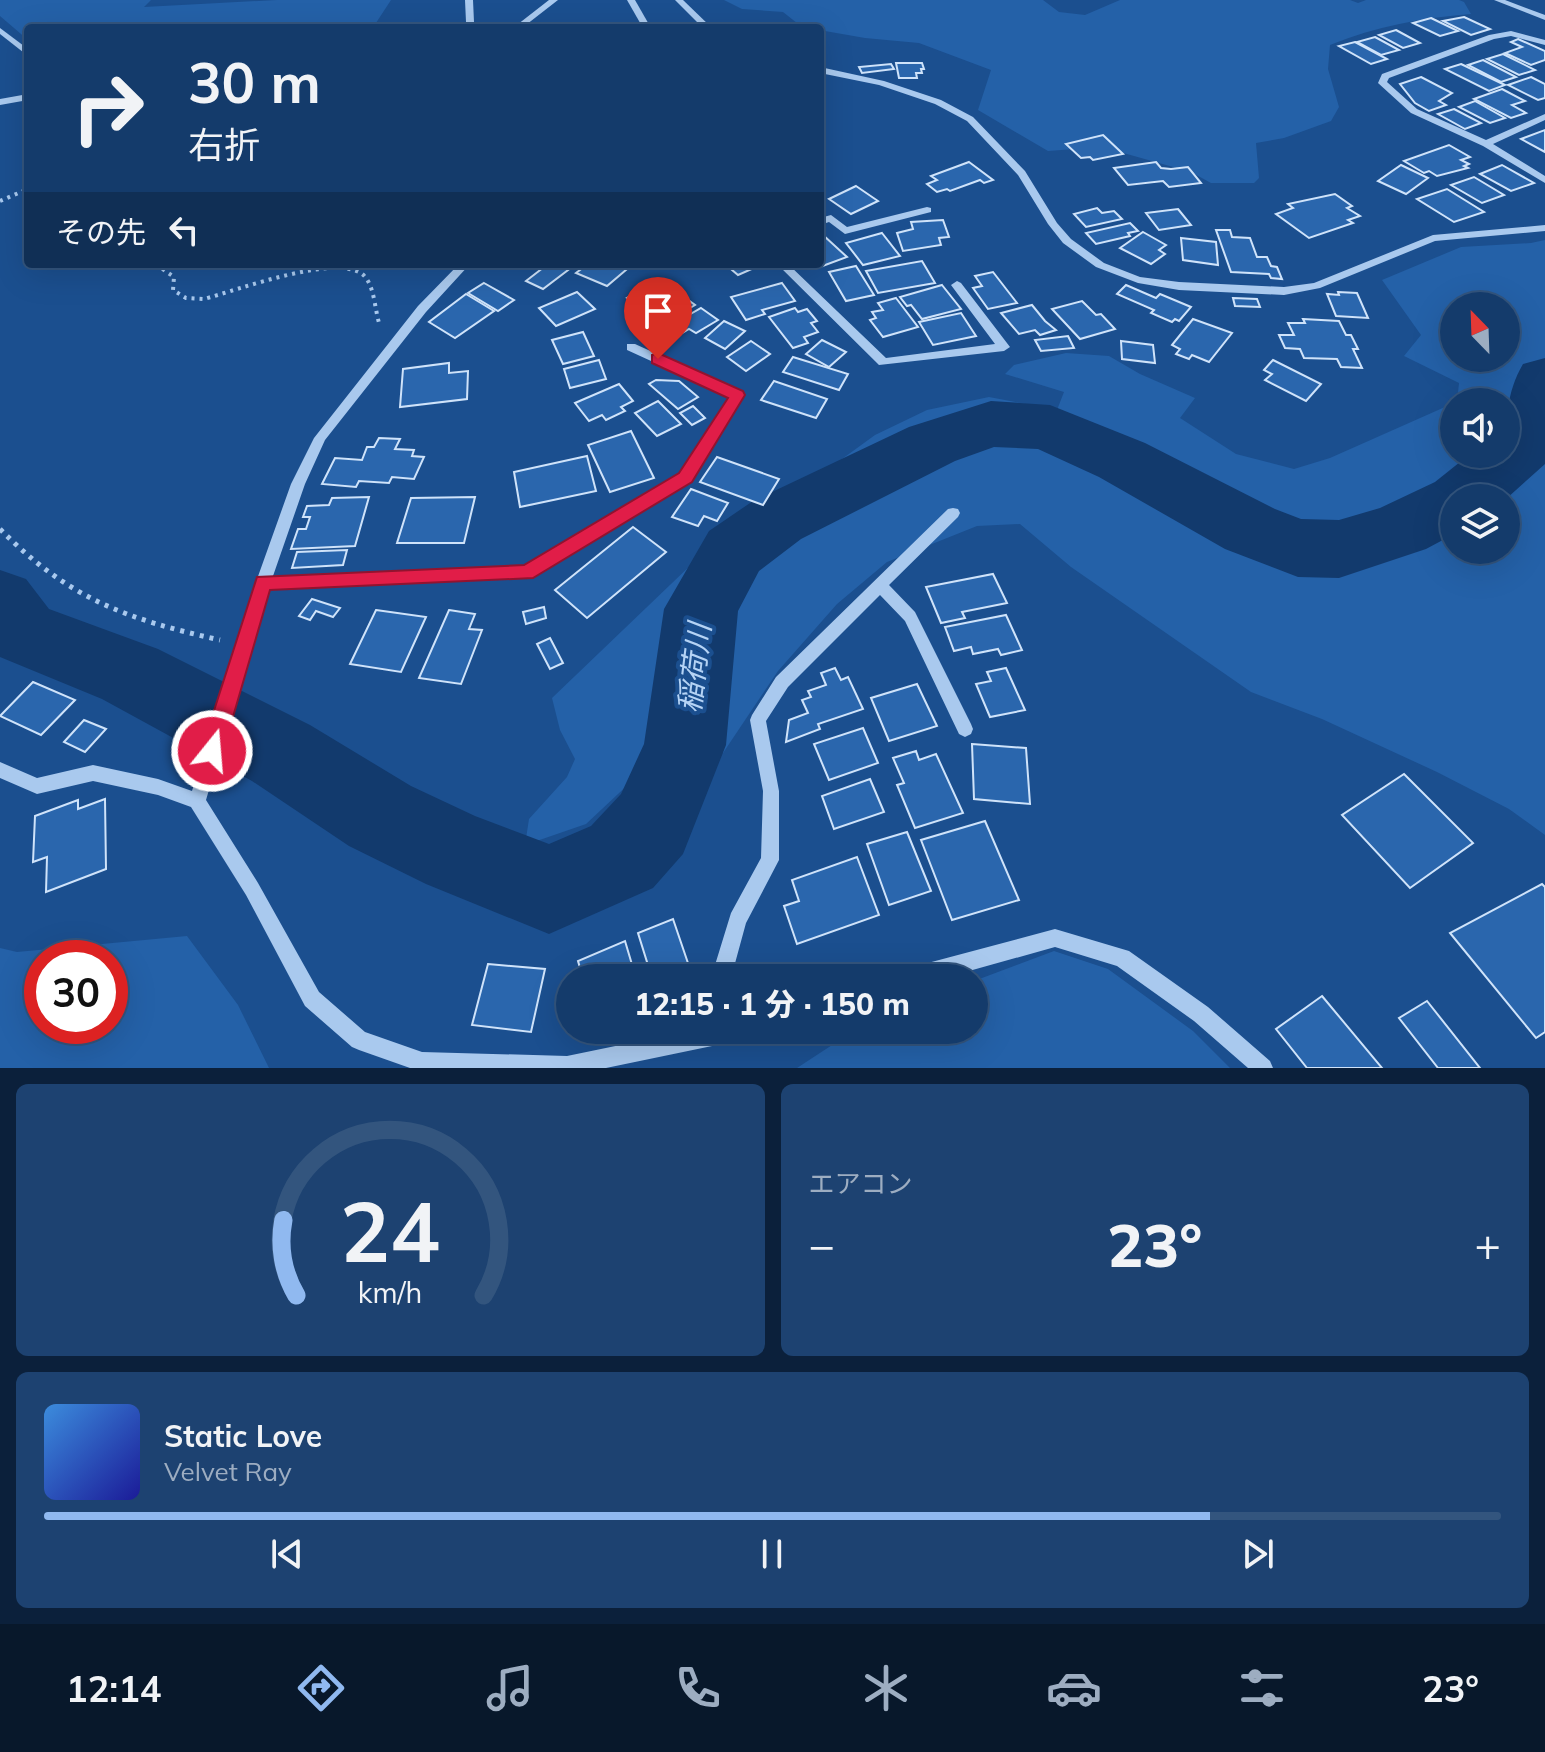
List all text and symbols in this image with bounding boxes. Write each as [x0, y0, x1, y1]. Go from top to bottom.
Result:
text: 30 m [188, 47, 321, 117]
icon: right [56, 56, 160, 160]
text: 右折 [188, 122, 260, 167]
icon: left [162, 208, 206, 252]
text: その先 [56, 213, 146, 251]
pin [624, 277, 692, 359]
icon: arrive [636, 289, 680, 333]
north arrow [1440, 292, 1520, 372]
map controls [1440, 292, 1520, 564]
button: sound [1440, 388, 1520, 468]
button: layers [1440, 484, 1520, 564]
water label: 稲荷川 [670, 618, 719, 715]
position arrow [170, 709, 254, 793]
speed limit sign: 30 [24, 940, 128, 1044]
text: 12:15 · 1 分 · 150 m [634, 985, 910, 1023]
text: エアコン [809, 1167, 913, 1200]
text: 24 [340, 1178, 440, 1283]
text: 23° [1107, 1207, 1202, 1282]
text: − [809, 1217, 835, 1272]
text: + [1475, 1217, 1501, 1272]
text: km/h [358, 1274, 423, 1310]
text: Static Love [164, 1417, 322, 1455]
text: Velvet Ray [164, 1455, 292, 1488]
icon: previous [265, 1532, 309, 1576]
icon: pause [750, 1532, 794, 1576]
icon: next [1236, 1532, 1280, 1576]
icon: directions [293, 1660, 349, 1716]
icon: music [482, 1660, 538, 1716]
icon: phone [670, 1660, 726, 1716]
icon: climate [858, 1660, 914, 1716]
icon: car [1046, 1660, 1102, 1716]
icon: filters [1234, 1660, 1290, 1716]
text: 12:14 [66, 1666, 161, 1711]
text: 23° [1422, 1666, 1479, 1711]

